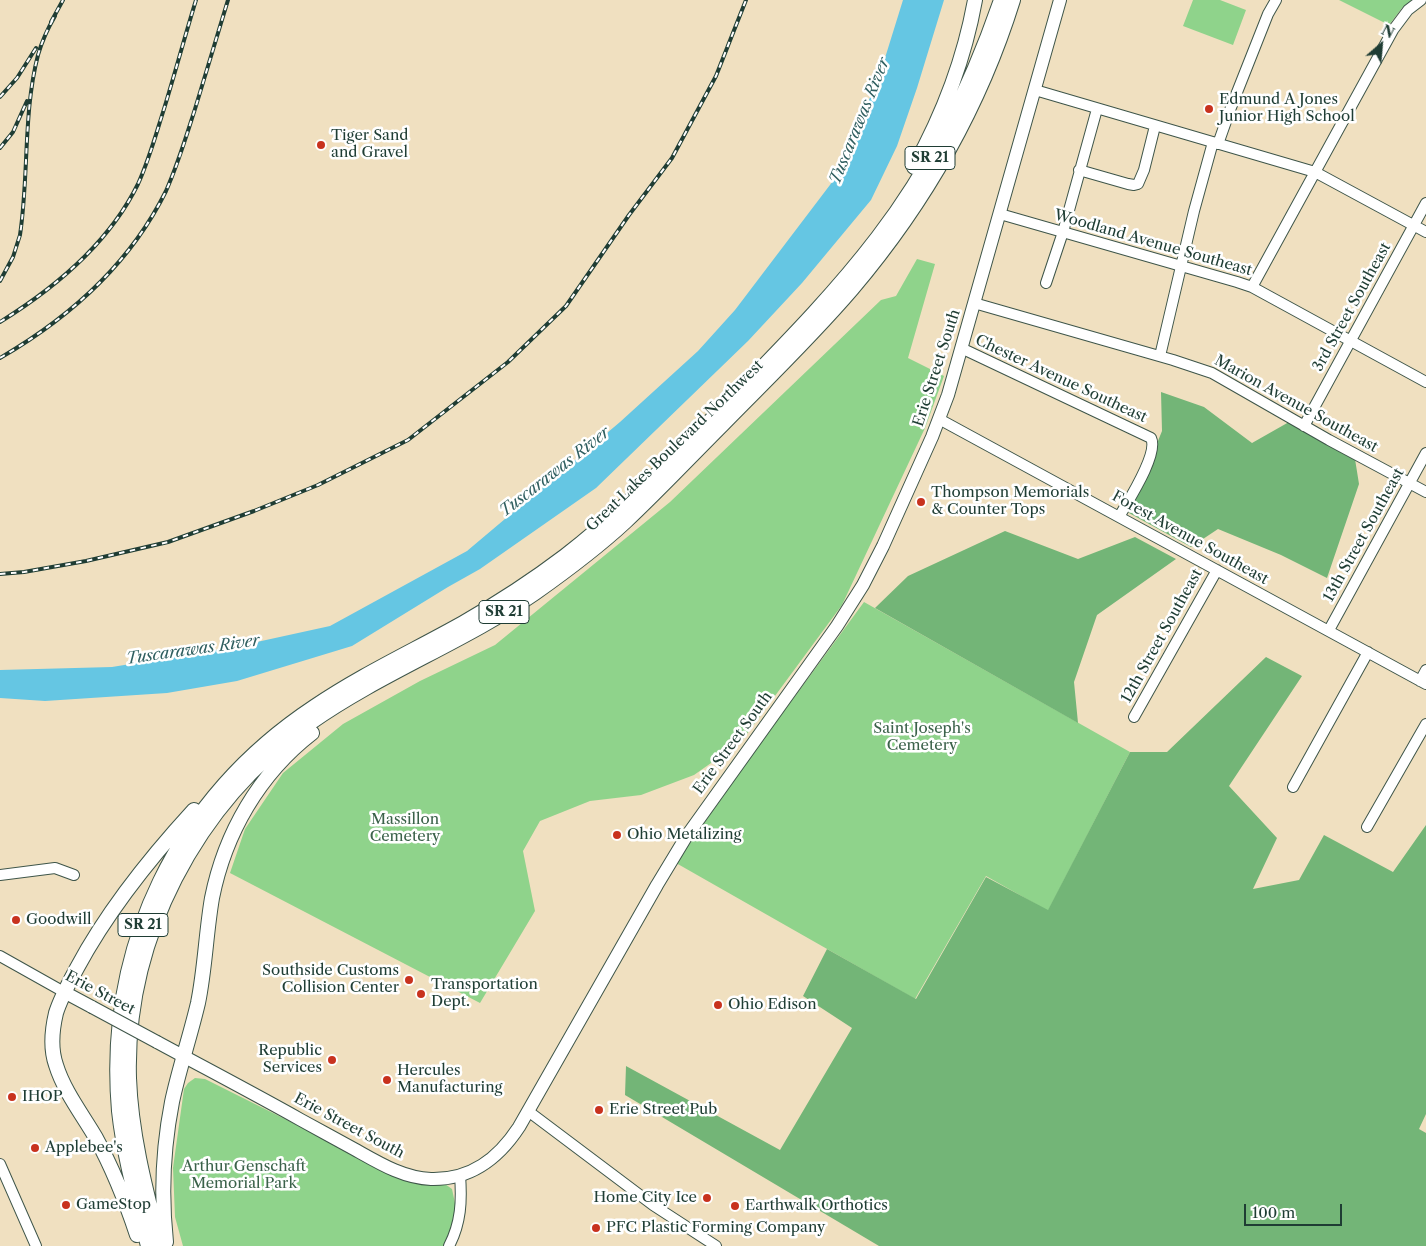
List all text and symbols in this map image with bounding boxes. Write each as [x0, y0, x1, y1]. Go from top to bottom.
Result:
north arrow [1356, 20, 1406, 70]
text: N [1378, 21, 1397, 42]
water label: Tuscarawas River [826, 55, 894, 187]
place label: Edmund A Jones Junior High School [1219, 91, 1355, 126]
marker: Edmund A Jones Junior High School [1203, 103, 1215, 115]
place label: Tiger Sand and Gravel [331, 127, 408, 162]
marker: Tiger Sand and Gravel [315, 139, 327, 151]
road number: SR 21 [905, 146, 955, 170]
street label: Woodland Avenue Southeast [1052, 206, 1254, 280]
street label: 3rd Street Southeast [1309, 240, 1395, 374]
street label: Erie Street South [910, 307, 964, 429]
street label: Chester Avenue Southeast [972, 331, 1150, 427]
street label: Marion Avenue Southeast [1211, 352, 1381, 456]
street label: Great Lakes Boulevard Northwest [583, 357, 767, 535]
water label: Tuscarawas River [496, 423, 614, 521]
street label: 13th Street Southeast [1320, 465, 1408, 605]
place label: Thompson Memorials & Counter Tops [931, 484, 1089, 519]
street label: Forest Avenue Southeast [1109, 487, 1271, 589]
marker: Thompson Memorials & Counter Tops [915, 496, 927, 508]
street label: 12th Street Southeast [1118, 566, 1206, 706]
road number: SR 21 [479, 600, 529, 624]
water label: Tuscarawas River [125, 631, 261, 669]
street label: Erie Street South [690, 688, 776, 798]
park label: Saint Joseph's Cemetery [873, 720, 971, 755]
park label: Massillon Cemetery [370, 811, 440, 846]
place label: Ohio Metalizing [627, 826, 742, 844]
marker: Ohio Metalizing [611, 829, 623, 841]
place label: Goodwill [26, 911, 91, 929]
marker: Goodwill [10, 914, 22, 926]
road number: SR 21 [118, 914, 168, 936]
place label: Southside Customs Collision Center [262, 962, 399, 997]
street label: Erie Street [62, 967, 138, 1019]
marker: Southside Customs Collision Center [403, 974, 415, 986]
place label: Transportation Dept. [431, 976, 538, 1011]
marker: Transportation Dept. [415, 988, 427, 1000]
place label: Ohio Edison [728, 996, 817, 1014]
marker: Ohio Edison [712, 999, 724, 1011]
place label: Republic Services [258, 1042, 322, 1077]
marker: Republic Services [326, 1054, 338, 1066]
place label: Hercules Manufacturing [397, 1062, 502, 1097]
marker: Hercules Manufacturing [381, 1074, 393, 1086]
place label: IHOP [22, 1088, 63, 1106]
street label: Erie Street South [291, 1089, 407, 1163]
marker: IHOP [6, 1091, 18, 1103]
place label: Erie Street Pub [609, 1101, 717, 1119]
marker: Erie Street Pub [593, 1104, 605, 1116]
place label: Applebee's [45, 1139, 123, 1157]
marker: Applebee's [29, 1142, 41, 1154]
park label: Arthur Genschaft Memorial Park [182, 1158, 306, 1193]
place label: Home City Ice [594, 1189, 697, 1207]
marker: Home City Ice [701, 1192, 713, 1204]
scale bar [1246, 1194, 1344, 1226]
place label: GameStop [76, 1196, 151, 1214]
place label: Earthwalk Orthotics [745, 1197, 888, 1215]
marker: GameStop [60, 1199, 72, 1211]
marker: Earthwalk Orthotics [729, 1200, 741, 1212]
text: 100 m [1252, 1203, 1295, 1222]
place label: PFC Plastic Forming Company [606, 1219, 825, 1237]
marker: PFC Plastic Forming Company [590, 1222, 602, 1234]

